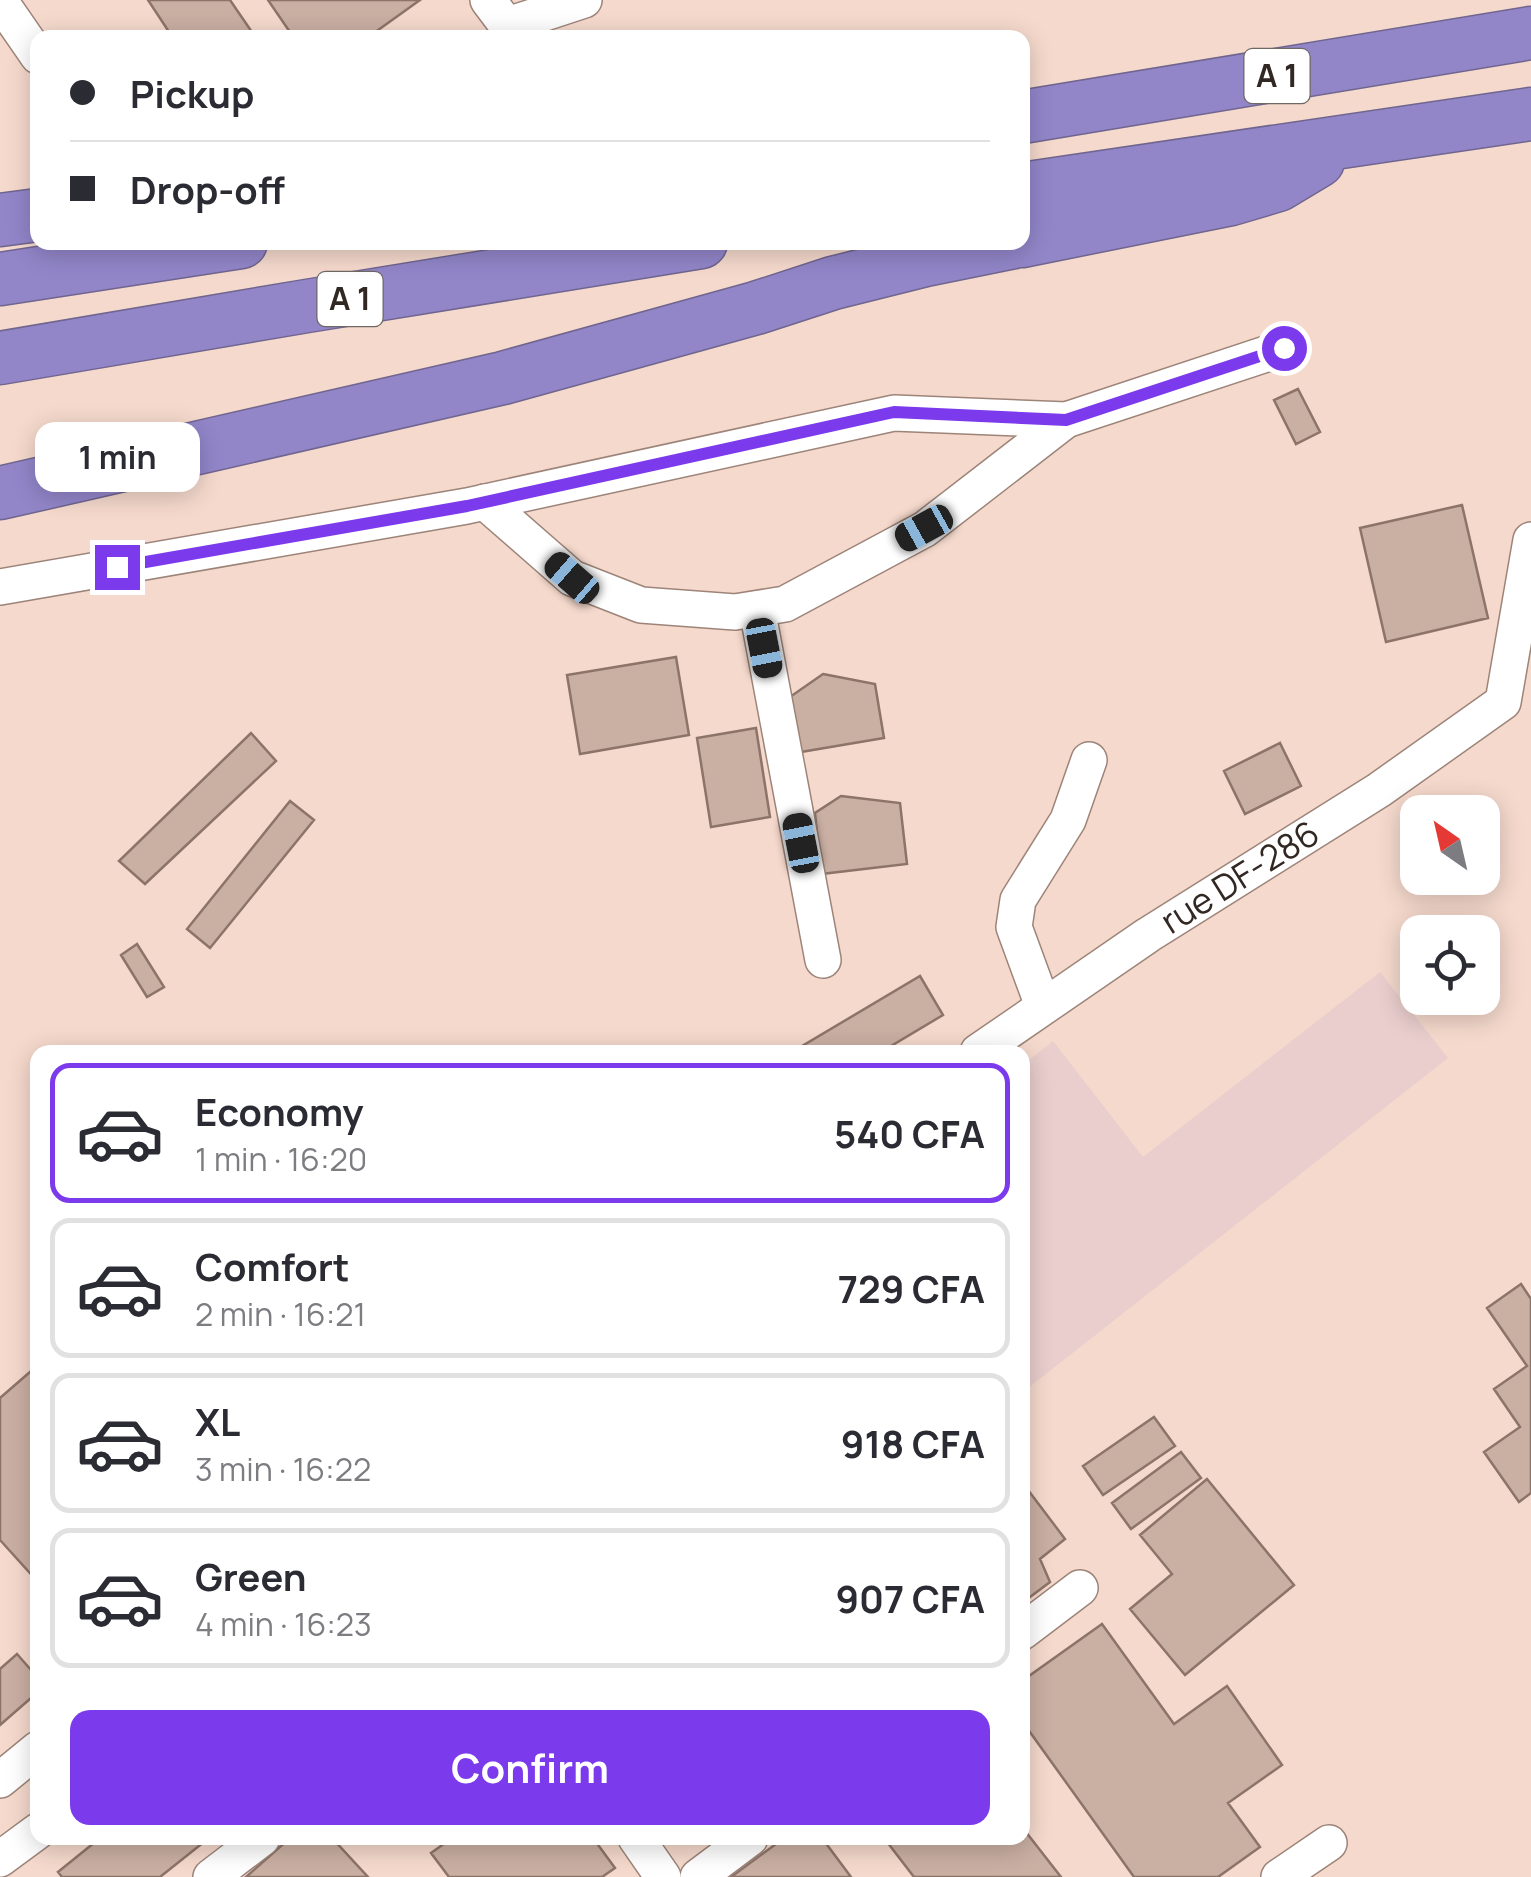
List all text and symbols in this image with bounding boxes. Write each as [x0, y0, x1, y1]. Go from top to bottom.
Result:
road number: A 1 [1244, 49, 1310, 103]
text: Pickup [130, 67, 254, 119]
text: Drop-off [130, 163, 285, 215]
road number: A 1 [318, 272, 382, 326]
route start [1262, 326, 1307, 371]
callout: 1 min [34, 422, 200, 492]
text: 1 min [78, 435, 157, 479]
car [890, 500, 958, 556]
route end [95, 545, 140, 590]
car [540, 547, 604, 609]
car [744, 616, 784, 680]
north arrow [1400, 795, 1500, 895]
map controls [1400, 795, 1500, 1015]
street label: rue DF-286 [1151, 809, 1328, 944]
car [781, 811, 821, 875]
button: locate [1400, 915, 1500, 1015]
text: Economy [195, 1085, 364, 1137]
icon: car [75, 1088, 165, 1178]
text: 540 CFA [834, 1107, 985, 1159]
text: 1 min · 16:20 [195, 1137, 367, 1181]
text: Comfort [195, 1240, 349, 1292]
icon: car [75, 1243, 165, 1333]
text: 729 CFA [838, 1262, 985, 1314]
text: 2 min · 16:21 [195, 1292, 366, 1336]
text: XL [195, 1395, 240, 1447]
icon: car [75, 1398, 165, 1488]
text: 918 CFA [841, 1417, 985, 1469]
text: 3 min · 16:22 [195, 1447, 371, 1491]
text: Green [195, 1550, 307, 1602]
icon: car [75, 1553, 165, 1643]
text: 907 CFA [835, 1572, 985, 1624]
text: 4 min · 16:23 [195, 1602, 372, 1646]
button: Confirm [70, 1710, 990, 1825]

